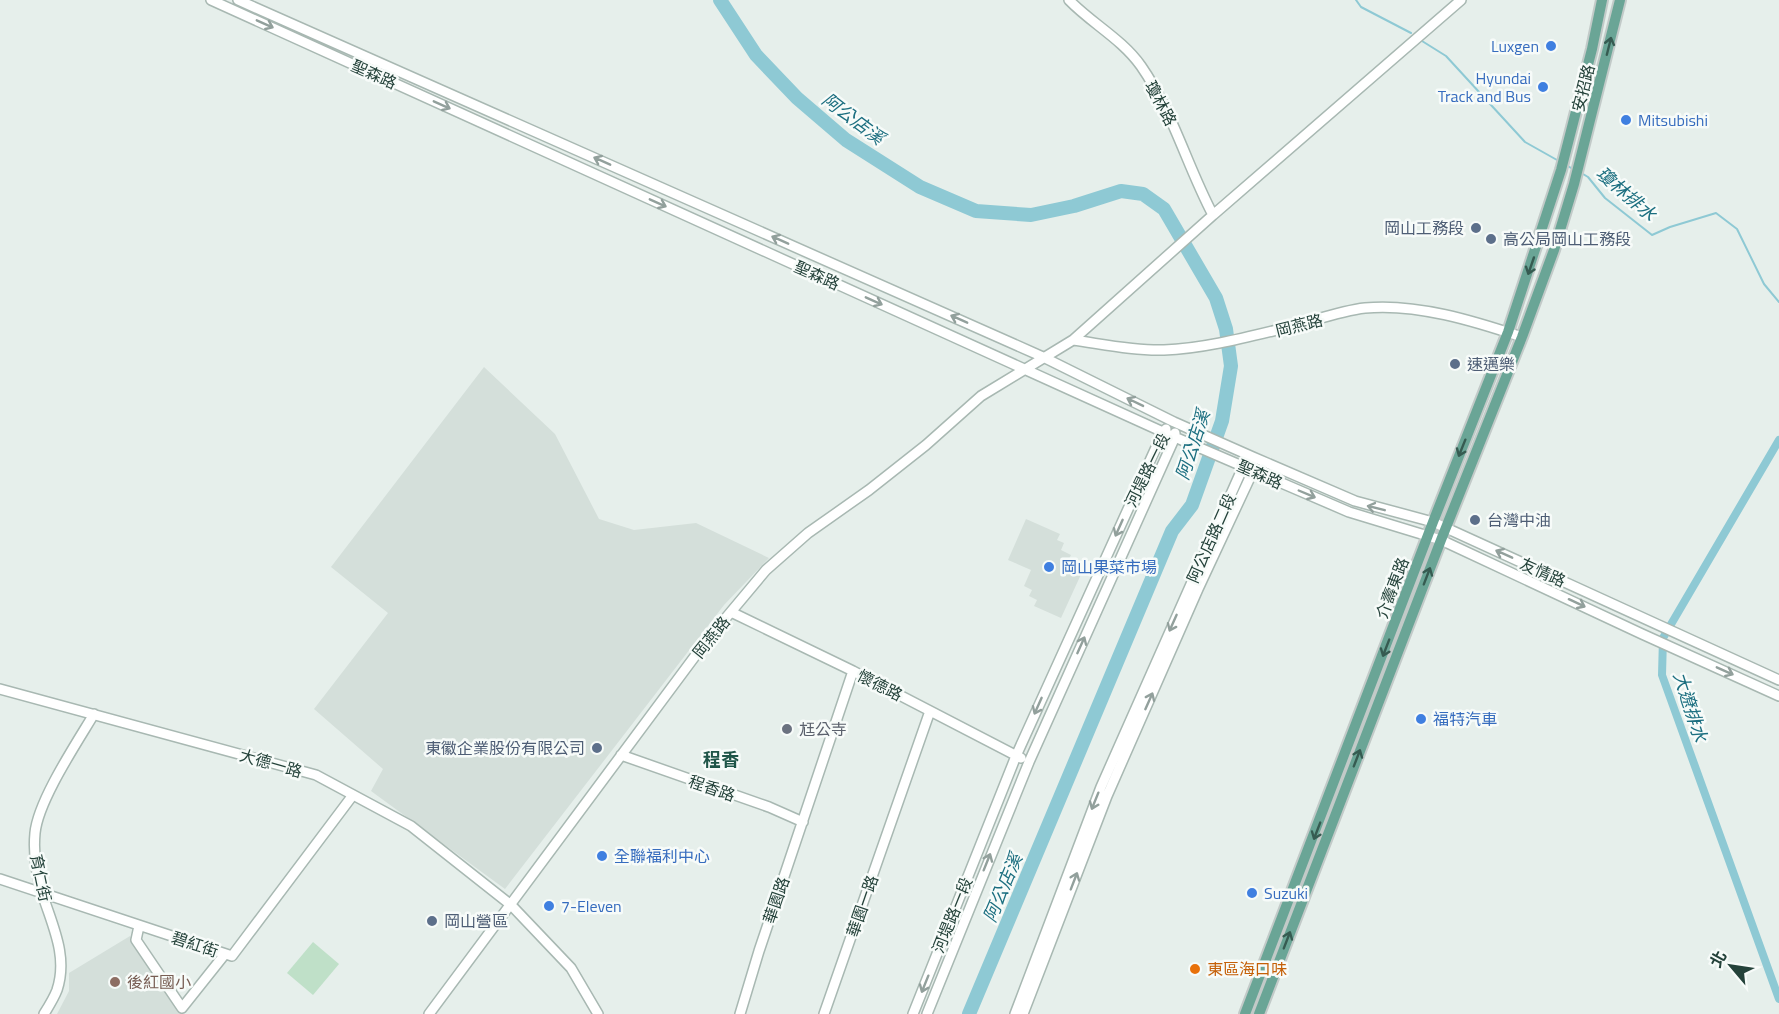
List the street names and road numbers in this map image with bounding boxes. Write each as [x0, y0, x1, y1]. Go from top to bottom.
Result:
street label: 聖森路 [347, 53, 401, 95]
street label: 安招路 [1566, 62, 1600, 114]
street label: 瓊林路 [1139, 76, 1183, 130]
street label: 聖森路 [790, 254, 844, 296]
street label: 岡燕路 [1273, 308, 1325, 342]
street label: 河堤路一段 [1119, 429, 1175, 511]
street label: 聖森路 [1233, 453, 1287, 495]
street label: 阿公店路二段 [1181, 489, 1241, 587]
street label: 友情路 [1516, 551, 1570, 593]
street label: 介壽東路 [1369, 554, 1415, 622]
street label: 岡燕路 [687, 611, 735, 663]
street label: 懷德路 [853, 663, 907, 707]
street label: 大德一路 [237, 743, 305, 783]
street label: 程香路 [685, 769, 739, 807]
street label: 育仁街 [24, 852, 58, 904]
street label: 華園一路 [840, 872, 884, 940]
street label: 華園路 [757, 873, 795, 927]
street label: 河堤路一段 [926, 873, 978, 957]
street label: 碧紅街 [168, 925, 222, 963]

